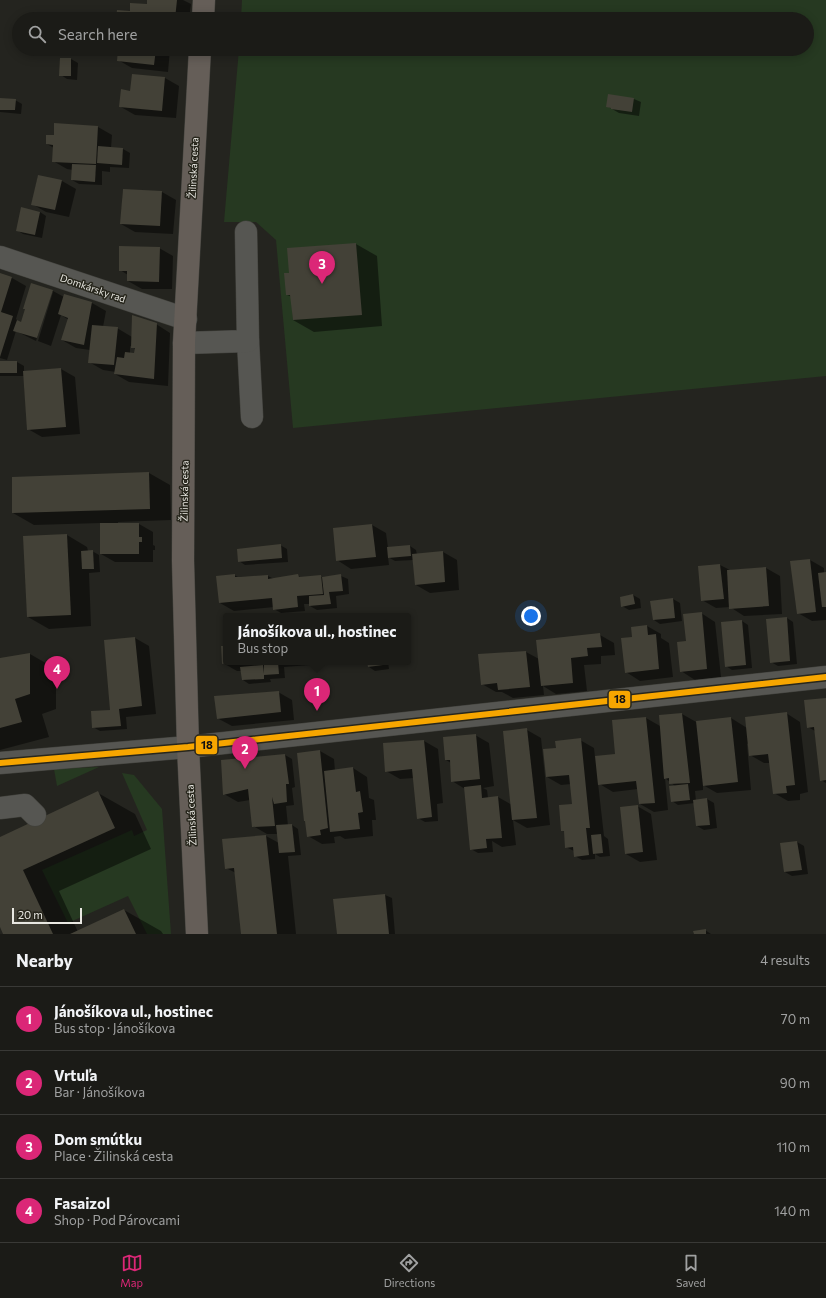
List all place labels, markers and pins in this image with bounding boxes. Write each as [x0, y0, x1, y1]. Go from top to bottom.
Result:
pin: 3 [309, 251, 335, 284]
pin: 4 [44, 656, 70, 689]
pin: 1 [304, 678, 330, 711]
pin: 2 [232, 736, 258, 769]

